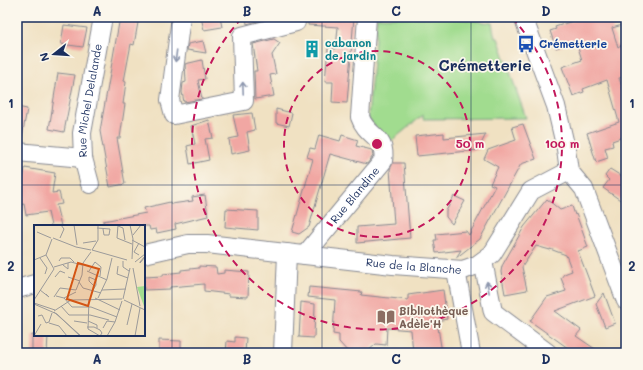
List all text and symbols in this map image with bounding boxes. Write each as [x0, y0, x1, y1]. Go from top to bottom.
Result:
text: A [92, 2, 102, 19]
text: B [243, 2, 252, 19]
text: C [391, 2, 401, 19]
text: D [541, 2, 551, 19]
north arrow [34, 34, 74, 74]
bus stop icon: Crémetterie [516, 34, 536, 54]
place label: cabanon de jardin [325, 35, 376, 63]
place label: Crémetterie [539, 36, 608, 51]
building icon: cabanon de jardin [302, 39, 322, 59]
street label: Rue Michel Delalande [74, 42, 105, 158]
one-way arrow [172, 49, 180, 62]
text: N [36, 51, 52, 63]
district label: Crémetterie [439, 55, 531, 75]
one-way arrow [240, 82, 247, 95]
text: 1 [8, 94, 14, 111]
text: 1 [629, 94, 635, 111]
text: 50 m [456, 135, 484, 151]
text: 100 m [545, 135, 579, 151]
centre of rings [370, 137, 384, 151]
street label: Rue Blandine [327, 163, 382, 226]
inset map [34, 225, 145, 336]
street label: Rue de la Blanche [365, 254, 462, 277]
text: 2 [7, 257, 15, 274]
text: 2 [628, 257, 636, 274]
one-way arrow [484, 281, 492, 294]
place label: Bibliothèque Adèle'H [399, 303, 469, 331]
library icon: Bibliothèque Adèle'H [376, 307, 396, 327]
text: A [92, 350, 102, 367]
text: B [243, 350, 252, 367]
text: C [391, 350, 401, 367]
text: D [541, 350, 551, 367]

